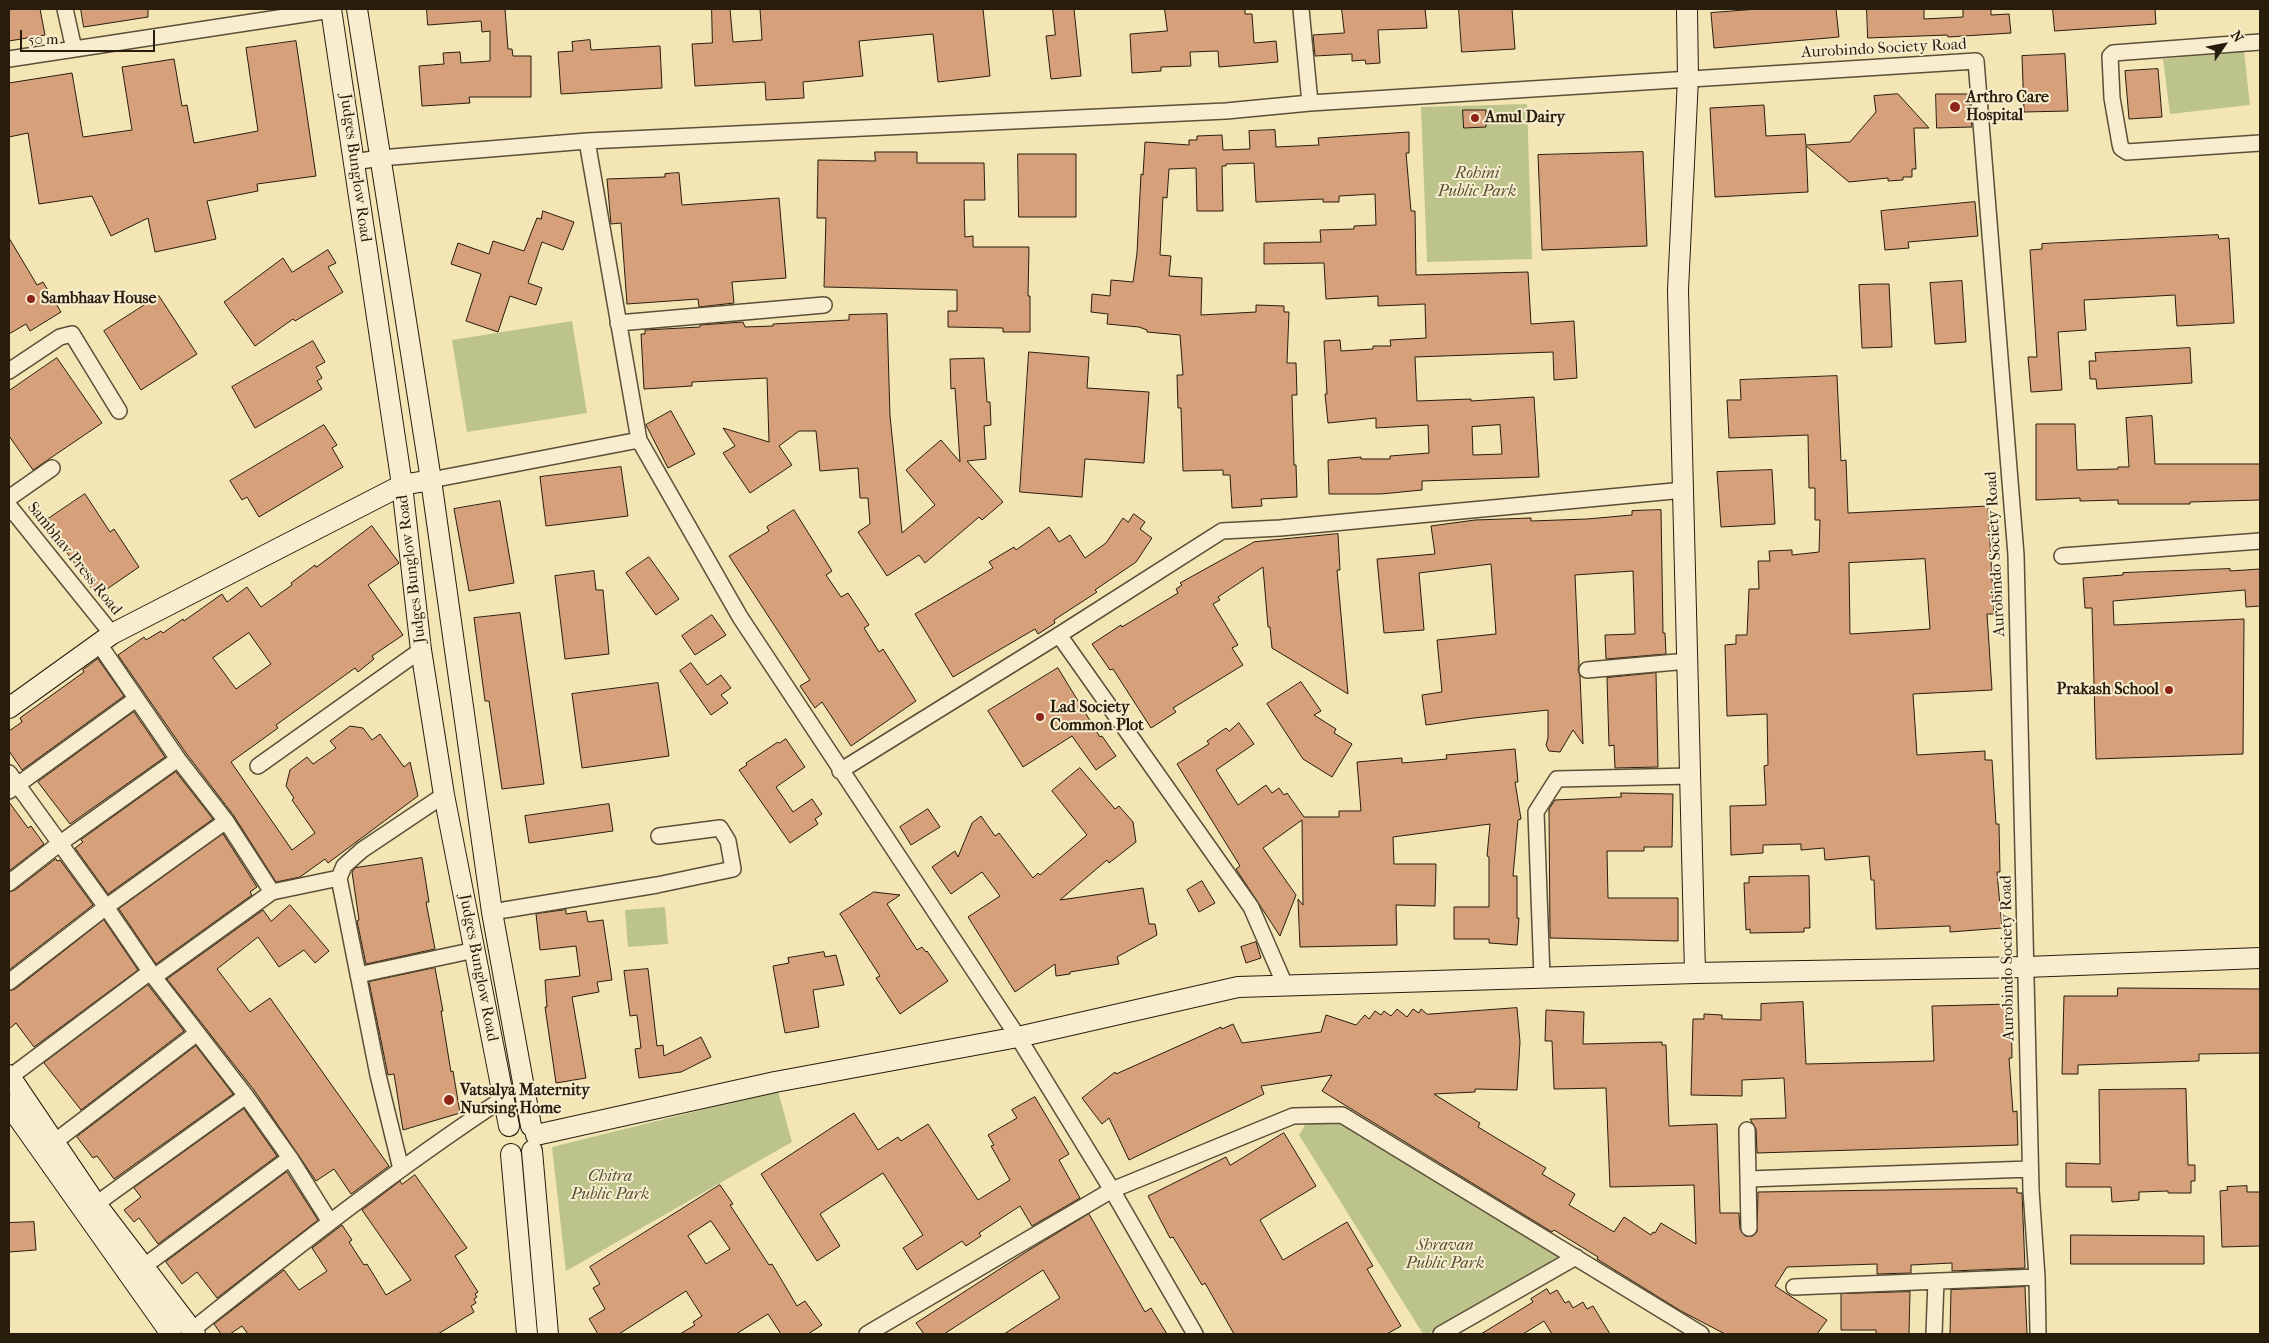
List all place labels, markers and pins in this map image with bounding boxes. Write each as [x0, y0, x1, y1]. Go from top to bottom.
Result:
place label: Arthro Care Hospital [1966, 88, 2049, 126]
marker: Arthro Care Hospital [1948, 100, 1962, 114]
place label: Amul Dairy [1485, 108, 1565, 128]
marker: Amul Dairy [1469, 112, 1481, 124]
place label: Sambhaav House [41, 289, 156, 309]
marker: Sambhaav House [25, 293, 37, 305]
place label: Prakash School [2057, 680, 2159, 700]
marker: Prakash School [2163, 684, 2175, 696]
place label: Lad Society Common Plot [1050, 698, 1144, 736]
marker: Lad Society Common Plot [1034, 711, 1046, 723]
place label: Vatsalya Maternity Nursing Home [460, 1081, 590, 1119]
marker: Vatsalya Maternity Nursing Home [442, 1093, 456, 1107]

